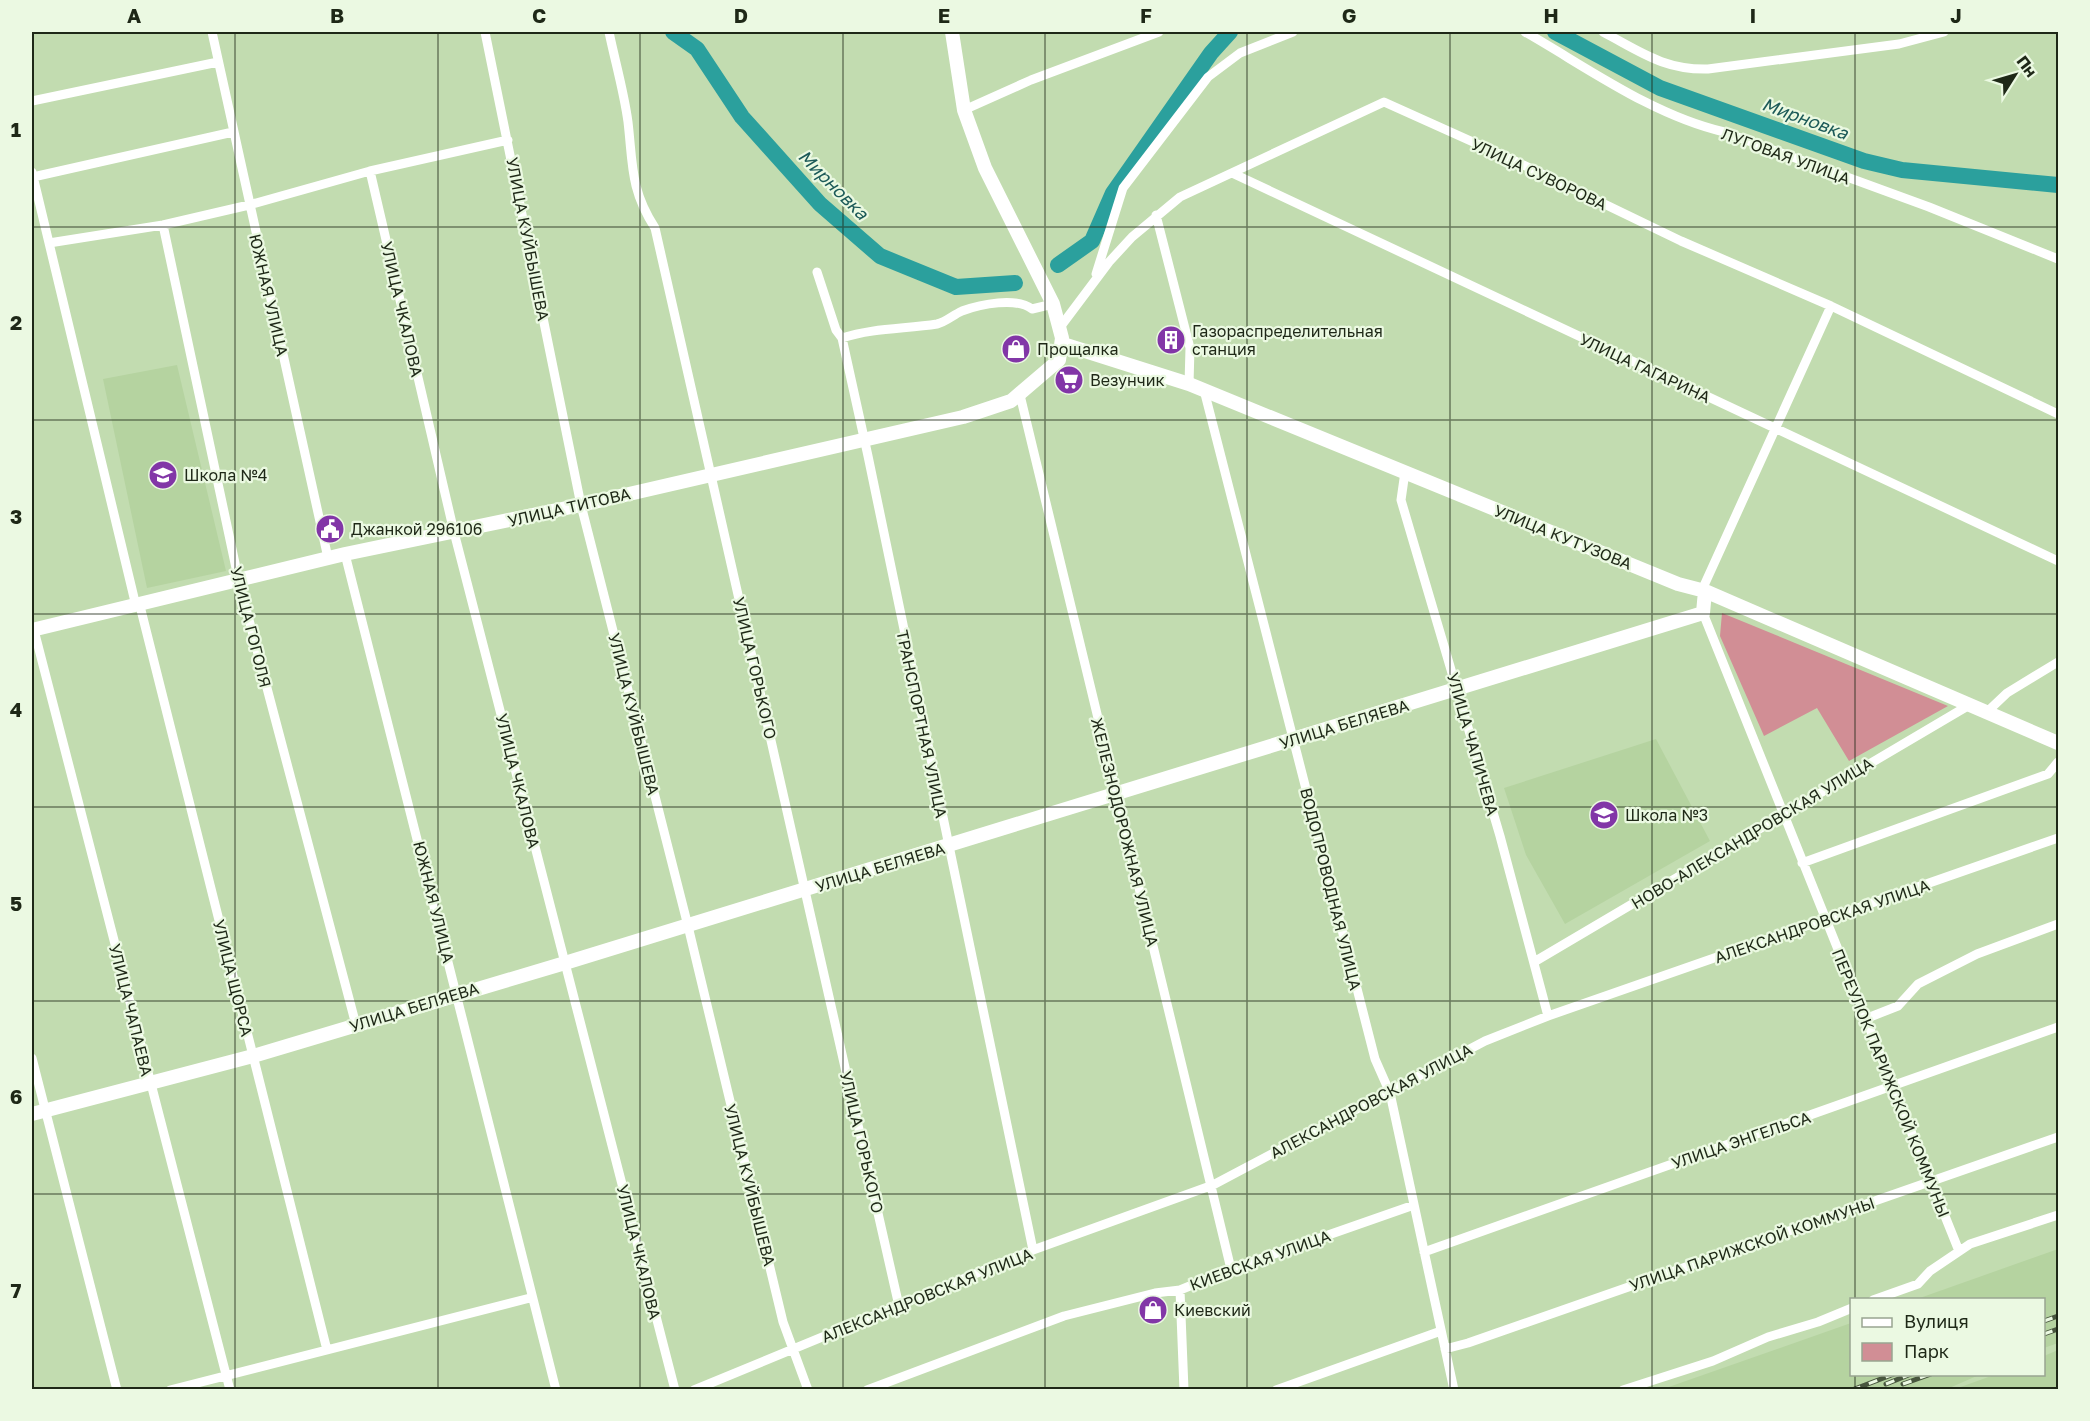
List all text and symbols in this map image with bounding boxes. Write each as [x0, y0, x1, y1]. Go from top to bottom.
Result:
text: A [127, 3, 141, 27]
text: B [330, 3, 344, 27]
text: C [532, 3, 546, 27]
text: D [734, 3, 748, 27]
text: E [938, 3, 950, 27]
text: F [1140, 3, 1152, 27]
text: G [1342, 3, 1356, 27]
text: H [1543, 3, 1559, 27]
text: I [1750, 3, 1756, 27]
text: J [1950, 3, 1962, 27]
north arrow [1985, 45, 2045, 105]
text: Пн [2012, 51, 2042, 81]
water label: Мирновка [1759, 92, 1852, 144]
text: 1 [11, 117, 21, 141]
street label: ЛУГОВАЯ УЛИЦА [1719, 123, 1853, 189]
street label: УЛИЦА СУВОРОВА [1468, 134, 1610, 214]
water label: Мирновка [794, 145, 874, 224]
street label: УЛИЦА КУЙБЫШЕВА [502, 155, 554, 323]
street label: ЮЖНАЯ УЛИЦА [245, 232, 293, 358]
street label: УЛИЦА ЧКАЛОВА [377, 239, 427, 379]
text: 2 [10, 310, 22, 334]
place label: Газораспределительная станция [1192, 321, 1383, 359]
building icon: Газораспределительная станция [1155, 324, 1187, 356]
street label: УЛИЦА ГАГАРИНА [1576, 329, 1714, 407]
shop icon: Прощалка [1000, 333, 1032, 365]
place label: Прощалка [1037, 339, 1119, 359]
supermarket icon: Везунчик [1053, 364, 1085, 396]
place label: Везунчик [1090, 370, 1165, 390]
school or university icon: Школа №4 [147, 459, 179, 491]
place label: Школа №4 [184, 465, 268, 485]
street label: УЛИЦА ТИТОВА [506, 483, 633, 531]
street label: УЛИЦА КУТУЗОВА [1491, 500, 1635, 574]
text: 3 [10, 504, 22, 528]
public building icon: Джанкой 296106 [314, 513, 346, 545]
place label: Джанкой 296106 [351, 519, 483, 539]
street label: УЛИЦА ГОГОЛЯ [226, 564, 276, 690]
street label: УЛИЦА ГОРЬКОГО [729, 595, 781, 741]
street label: ТРАНСПОРТНАЯ УЛИЦА [892, 628, 952, 820]
street label: УЛИЦА КУЙБЫШЕВА [604, 631, 664, 797]
street label: УЛИЦА ЧАПИЧЕВА [1443, 670, 1503, 818]
street label: УЛИЦА БЕЛЯЕВА [1277, 695, 1411, 753]
text: 4 [10, 697, 22, 721]
street label: УЛИЦА ЧКАЛОВА [492, 711, 545, 851]
street label: ЖЕЛЕЗНОДОРОЖНАЯ УЛИЦА [1087, 715, 1163, 949]
street label: НОВО-АЛЕКСАНДРОВСКАЯ УЛИЦА [1627, 753, 1877, 913]
street label: ВОДОПРОВОДНАЯ УЛИЦА [1296, 786, 1366, 993]
school or university icon: Школа №3 [1588, 799, 1620, 831]
place label: Школа №3 [1625, 805, 1708, 825]
street label: УЛИЦА БЕЛЯЕВА [813, 838, 947, 896]
street label: ЮЖНАЯ УЛИЦА [409, 839, 459, 965]
street label: АЛЕКСАНДРОВСКАЯ УЛИЦА [1712, 875, 1932, 967]
text: 5 [10, 891, 22, 915]
street label: УЛИЦА ЩОРСА [209, 917, 257, 1039]
street label: УЛИЦА ЧАПАЕВА [105, 942, 157, 1079]
street label: ПЕРЕУЛОК ПАРИЖСКОЙ КОММУНЫ [1828, 946, 1954, 1220]
street label: УЛИЦА БЕЛЯЕВА [347, 978, 481, 1036]
street label: АЛЕКСАНДРОВСКАЯ УЛИЦА [1267, 1039, 1476, 1163]
street label: УЛИЦА ГОРЬКОГО [836, 1069, 888, 1215]
text: 6 [10, 1084, 22, 1108]
street label: УЛИЦА КУЙБЫШЕВА [720, 1102, 780, 1268]
street label: УЛИЦА ЭНГЕЛЬСА [1669, 1107, 1813, 1173]
street label: УЛИЦА ЧКАЛОВА [613, 1182, 666, 1322]
street label: УЛИЦА ПАРИЖСКОЙ КОММУНЫ [1627, 1192, 1877, 1296]
street label: КИЕВСКАЯ УЛИЦА [1187, 1225, 1333, 1295]
street label: АЛЕКСАНДРОВСКАЯ УЛИЦА [818, 1243, 1036, 1347]
text: 7 [11, 1278, 22, 1302]
shop icon: Киевский [1137, 1294, 1169, 1326]
legend [1850, 1298, 2045, 1376]
place label: Киевский [1174, 1300, 1251, 1320]
text: Вулиця [1904, 1310, 1969, 1332]
text: Парк [1904, 1340, 1949, 1362]

